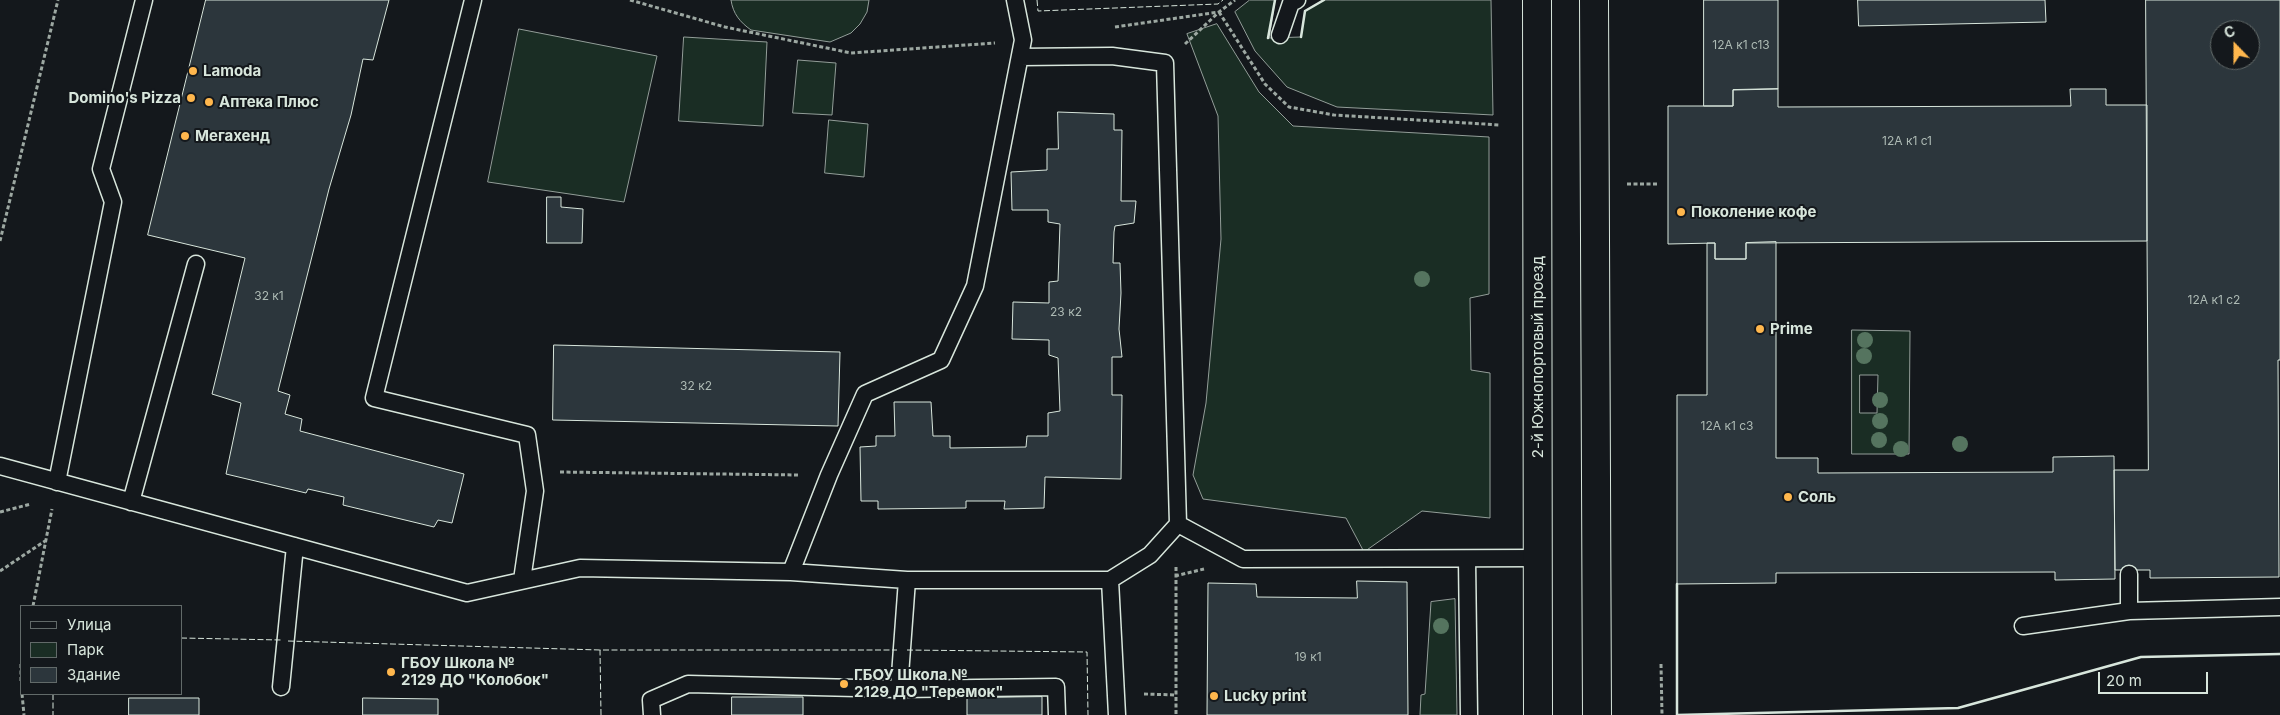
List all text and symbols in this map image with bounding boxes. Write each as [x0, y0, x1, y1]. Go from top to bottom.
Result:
north arrow [2210, 20, 2260, 70]
text: С [2222, 22, 2238, 41]
house number: 12А к1 с13 [1712, 38, 1770, 52]
place label: Lamoda [203, 62, 261, 80]
marker: Lamoda [187, 65, 199, 77]
place label: Domino's Pizza [68, 89, 181, 107]
marker: Domino's Pizza [185, 92, 197, 104]
place label: Аптека Плюс [219, 93, 319, 111]
marker: Аптека Плюс [203, 96, 215, 108]
place label: Мегахенд [195, 127, 270, 145]
marker: Мегахенд [179, 130, 191, 142]
house number: 12А к1 с1 [1882, 134, 1932, 148]
place label: Поколение кофе [1691, 203, 1817, 221]
marker: Поколение кофе [1675, 206, 1687, 218]
street label: 2-й Южнопортовый проезд [1529, 256, 1547, 458]
house number: 32 к1 [254, 289, 284, 303]
house number: 12А к1 с2 [2188, 293, 2240, 307]
house number: 23 к2 [1050, 305, 1082, 319]
place label: Prime [1770, 320, 1813, 338]
marker: Prime [1754, 323, 1766, 335]
house number: 32 к2 [680, 379, 712, 393]
house number: 12А к1 с3 [1701, 419, 1753, 433]
place label: Соль [1798, 488, 1836, 506]
marker: Соль [1782, 491, 1794, 503]
legend [20, 605, 182, 695]
text: Улица [67, 615, 111, 634]
text: Парк [67, 640, 104, 659]
house number: 19 к1 [1294, 650, 1322, 664]
place label: ГБОУ Школа № 2129 ДО "Колобок" [401, 654, 549, 689]
scale bar [2100, 662, 2210, 694]
text: Здание [67, 665, 121, 684]
marker: ГБОУ Школа № 2129 ДО "Колобок" [385, 666, 397, 678]
place label: ГБОУ Школа № 2129 ДО "Теремок" [854, 666, 1004, 701]
text: 20 m [2106, 671, 2142, 690]
marker: ГБОУ Школа № 2129 ДО "Теремок" [838, 678, 850, 690]
place label: Lucky print [1224, 687, 1307, 705]
marker: Lucky print [1208, 690, 1220, 702]

